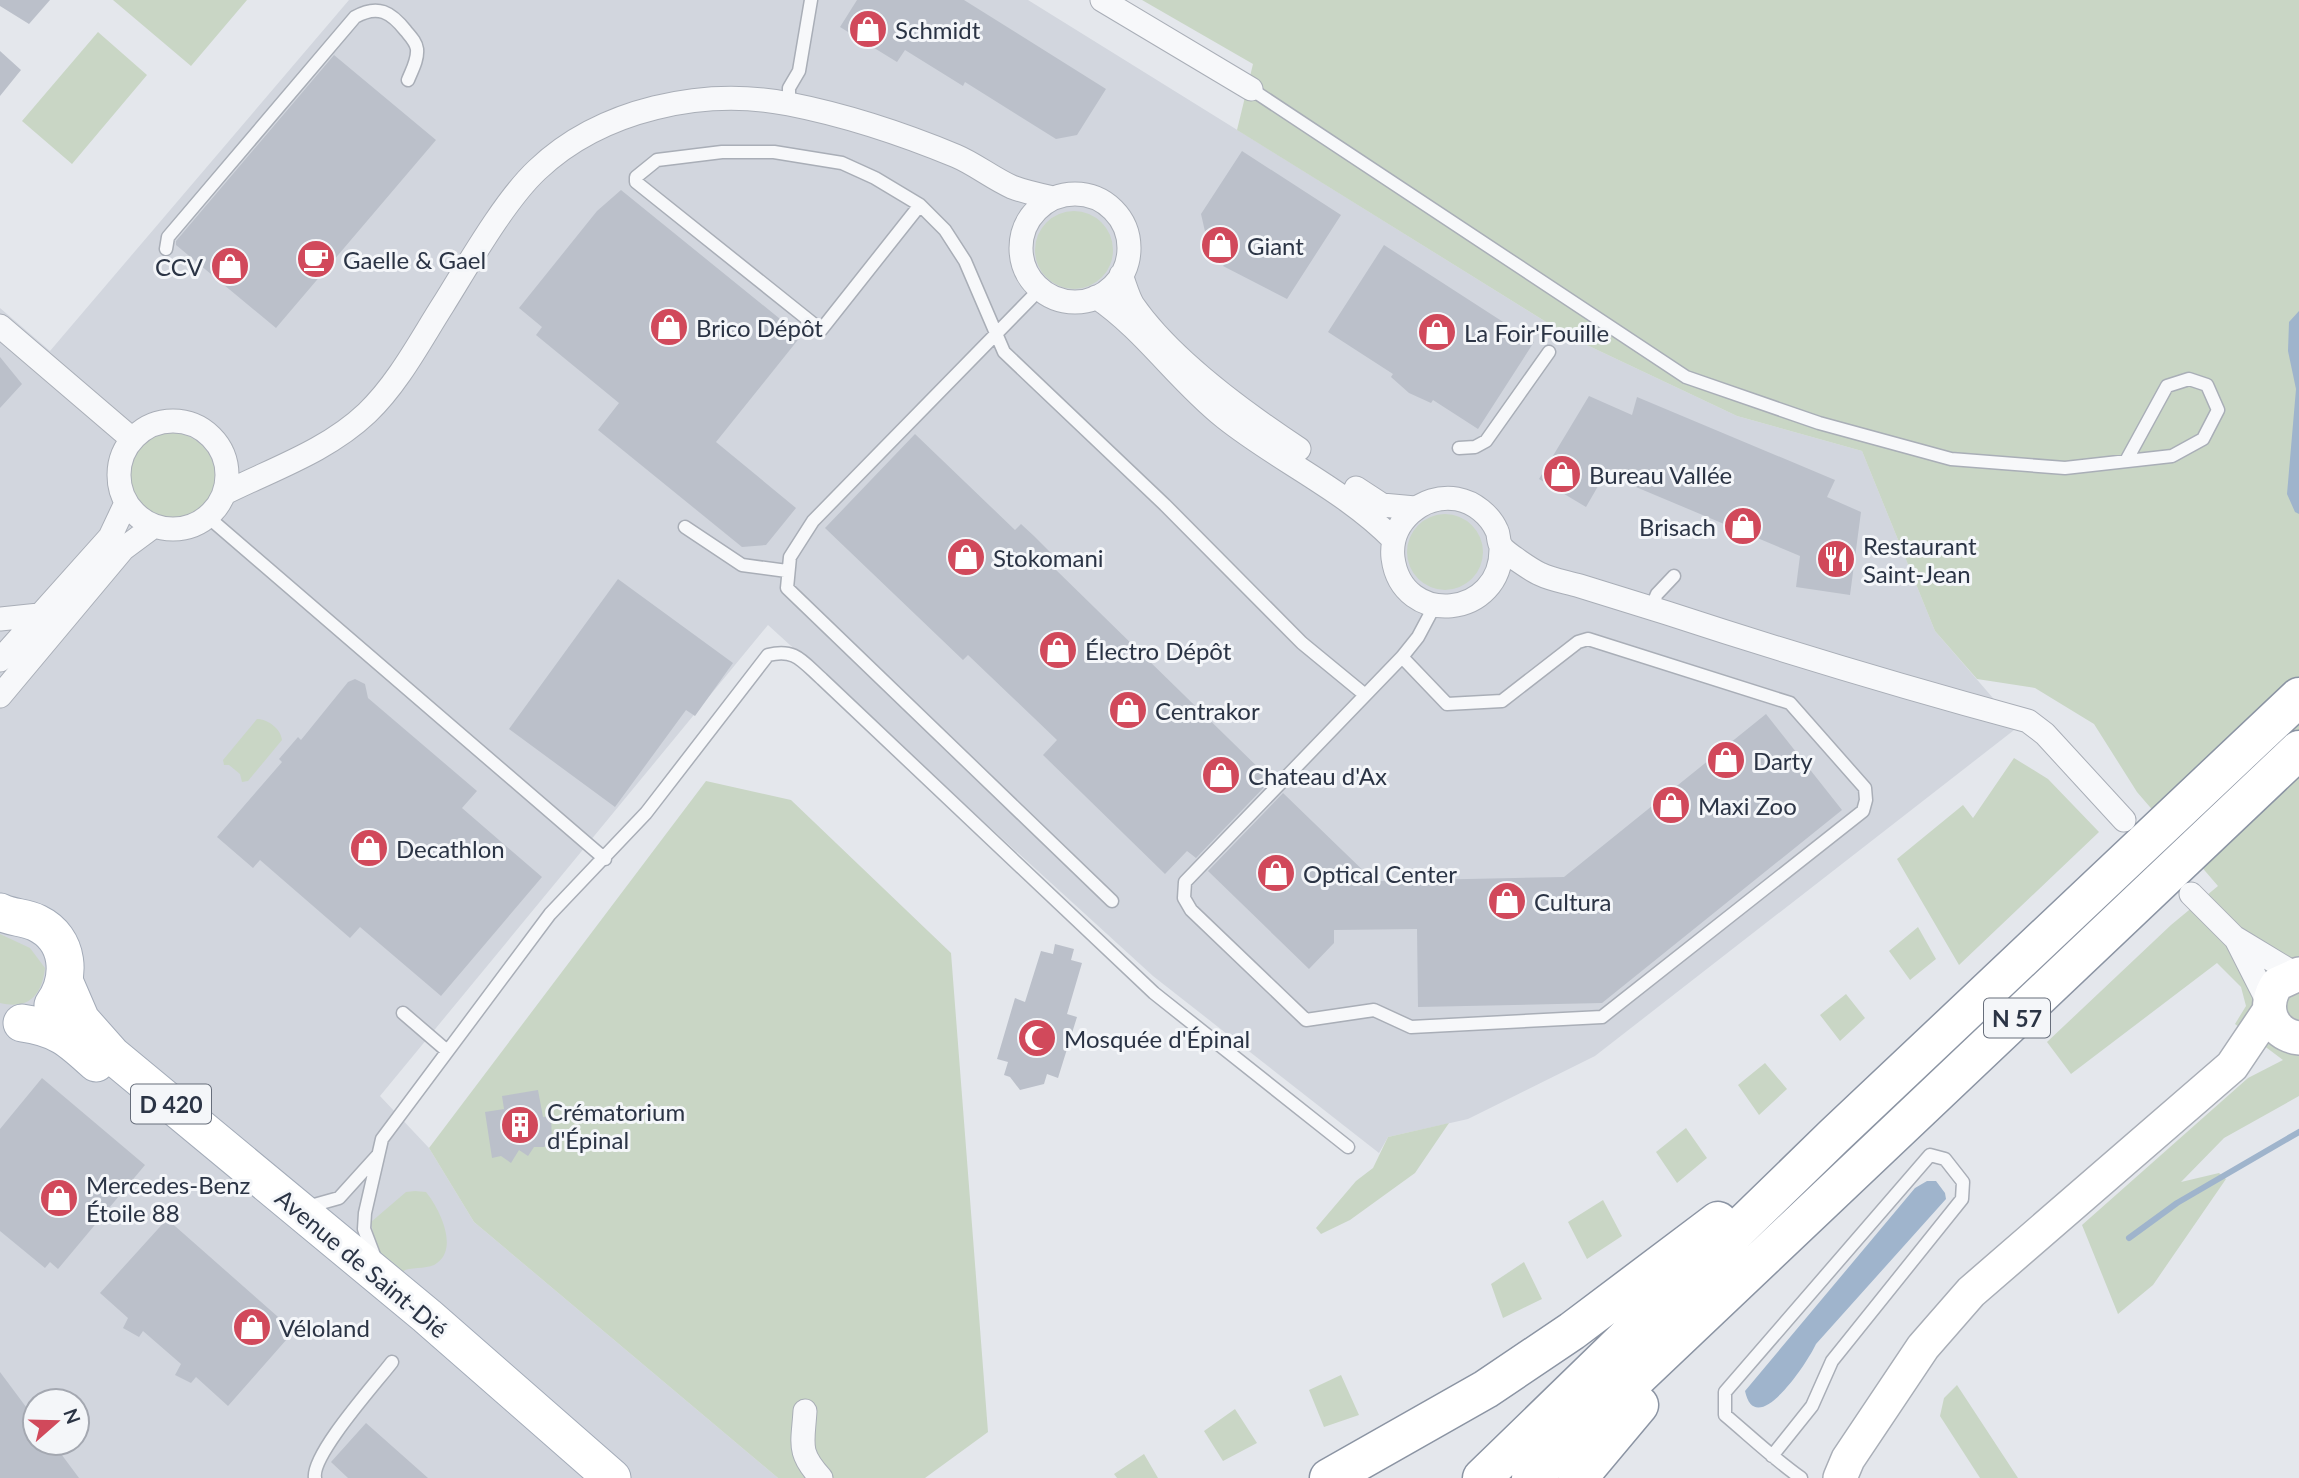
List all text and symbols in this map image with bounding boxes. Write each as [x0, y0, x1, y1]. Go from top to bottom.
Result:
shop icon: Schmidt [847, 8, 889, 50]
place label: Schmidt [895, 15, 981, 44]
shop icon: Giant [1199, 224, 1241, 266]
place label: Giant [1247, 231, 1304, 260]
cafe icon: Gaelle & Gael [295, 238, 337, 280]
shop icon: CCV [209, 245, 251, 287]
place label: Gaelle & Gael [343, 245, 486, 274]
place label: CCV [155, 252, 204, 281]
shop icon: Brico Dépôt [648, 306, 690, 348]
shop icon: La Foir'Fouille [1416, 311, 1458, 353]
place label: Brico Dépôt [696, 313, 823, 342]
place label: La Foir'Fouille [1464, 318, 1609, 347]
shop icon: Bureau Vallée [1541, 453, 1583, 495]
place label: Bureau Vallée [1589, 460, 1732, 489]
shop icon: Brisach [1722, 505, 1764, 547]
place label: Brisach [1639, 512, 1716, 541]
place label: Restaurant Saint-Jean [1863, 531, 1977, 588]
shop icon: Stokomani [945, 536, 987, 578]
restaurant icon: Restaurant Saint-Jean [1815, 538, 1857, 580]
place label: Stokomani [993, 543, 1104, 572]
shop icon: Électro Dépôt [1037, 629, 1079, 671]
place label: Électro Dépôt [1085, 636, 1232, 665]
shop icon: Centrakor [1107, 689, 1149, 731]
place label: Centrakor [1155, 696, 1260, 725]
shop icon: Darty [1705, 739, 1747, 781]
place label: Darty [1753, 746, 1813, 775]
shop icon: Chateau d'Ax [1200, 754, 1242, 796]
place label: Chateau d'Ax [1248, 761, 1387, 790]
shop icon: Maxi Zoo [1650, 784, 1692, 826]
place label: Maxi Zoo [1698, 791, 1797, 820]
shop icon: Decathlon [348, 827, 390, 869]
place label: Decathlon [396, 834, 505, 863]
shop icon: Optical Center [1255, 852, 1297, 894]
place label: Optical Center [1303, 859, 1457, 888]
shop icon: Cultura [1486, 880, 1528, 922]
place label: Cultura [1534, 887, 1611, 916]
road number: N 57 [1984, 998, 2050, 1037]
mosque icon: Mosquée d'Épinal [1016, 1017, 1058, 1059]
place label: Mosquée d'Épinal [1064, 1024, 1250, 1053]
road number: D 420 [131, 1084, 211, 1124]
place label: Crématorium d'Épinal [547, 1097, 685, 1154]
building icon: Crématorium d'Épinal [499, 1104, 541, 1146]
place label: Mercedes-Benz Étoile 88 [86, 1170, 251, 1227]
shop icon: Mercedes-Benz Étoile 88 [38, 1177, 80, 1219]
street label: Avenue de Saint-Dié [270, 1183, 454, 1343]
shop icon: Véloland [231, 1306, 273, 1348]
place label: Véloland [279, 1313, 370, 1342]
north arrow [21, 1387, 91, 1457]
text: N [59, 1405, 86, 1427]

